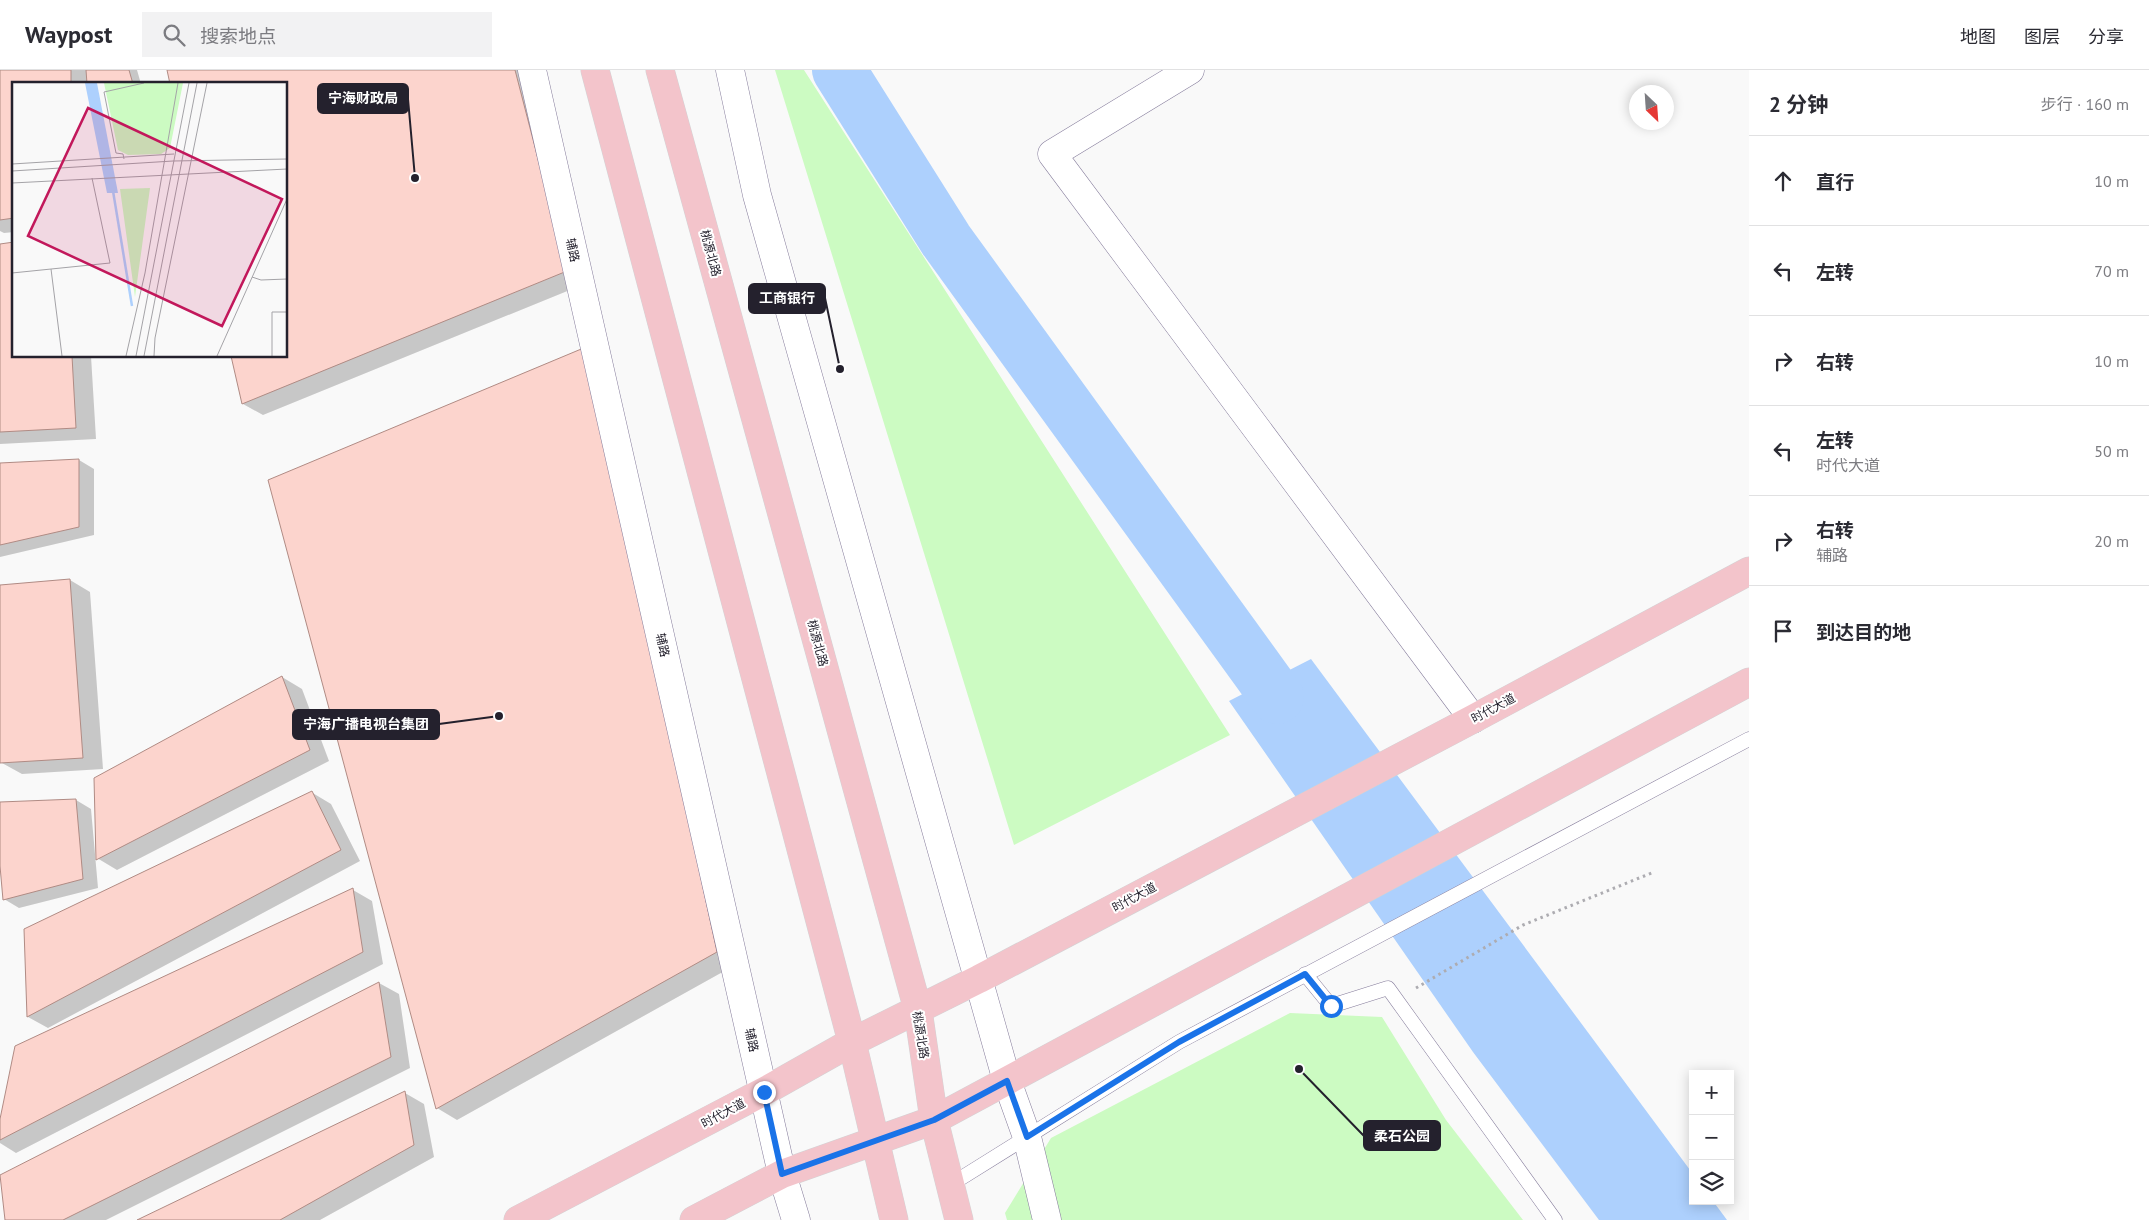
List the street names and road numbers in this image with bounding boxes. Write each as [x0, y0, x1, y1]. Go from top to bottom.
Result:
street label: 桃源北路 [698, 228, 724, 278]
street label: 辅路 [563, 237, 583, 263]
street label: 桃源北路 [805, 618, 831, 668]
street label: 辅路 [653, 632, 673, 658]
street label: 时代大道 [1468, 690, 1518, 726]
street label: 时代大道 [1109, 879, 1159, 915]
street label: 桃源北路 [910, 1010, 932, 1060]
street label: 辅路 [742, 1027, 762, 1053]
street label: 时代大道 [698, 1095, 748, 1131]

